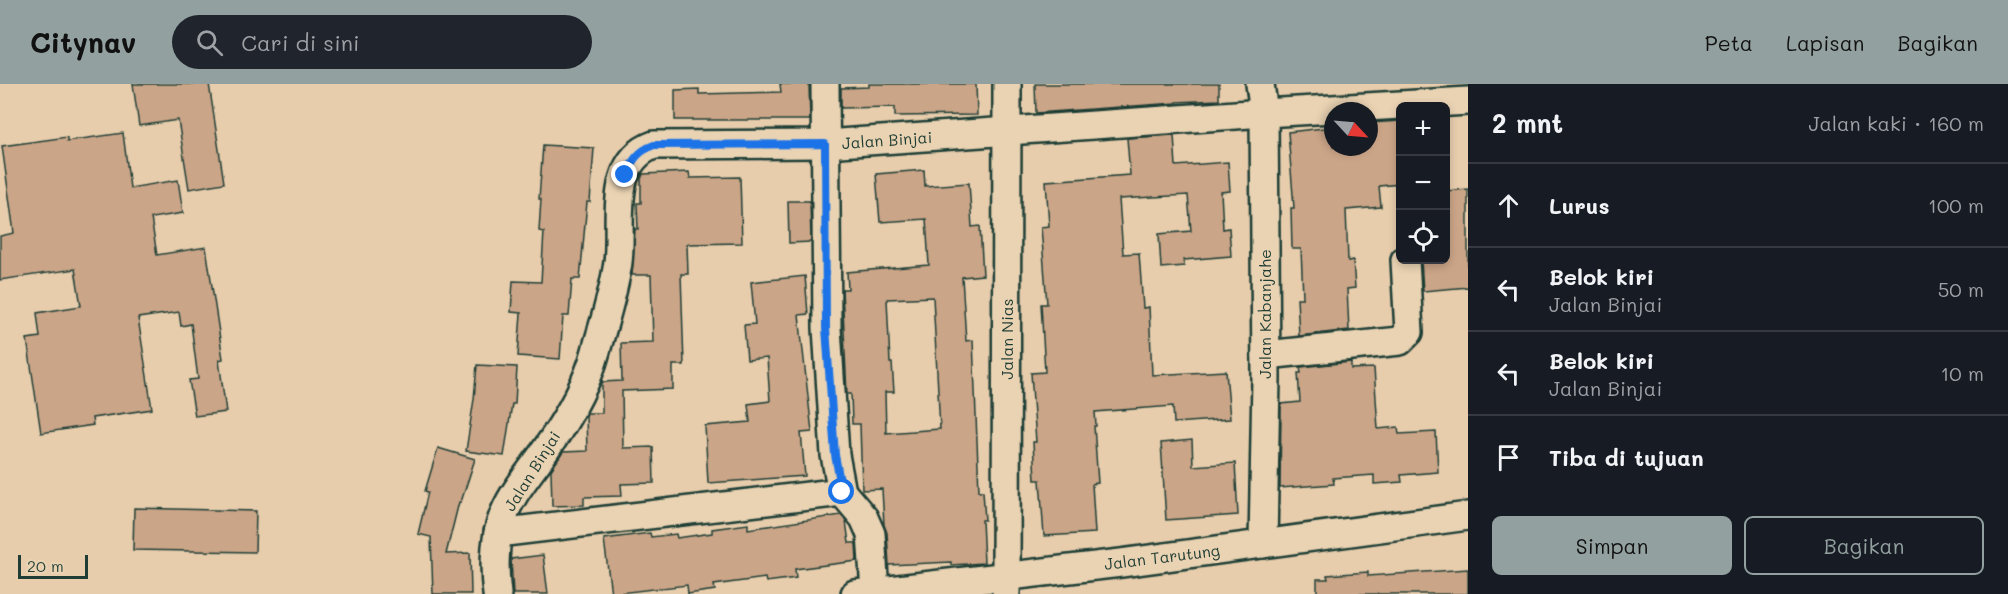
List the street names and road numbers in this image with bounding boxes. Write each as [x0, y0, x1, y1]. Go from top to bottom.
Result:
street label: Jalan Binjai [841, 126, 933, 153]
street label: Jalan Kabanjahe [1254, 249, 1275, 379]
street label: Jalan Nias [996, 298, 1017, 380]
street label: Jalan Binjai [499, 427, 565, 515]
street label: Jalan Tarutung [1103, 539, 1221, 574]

